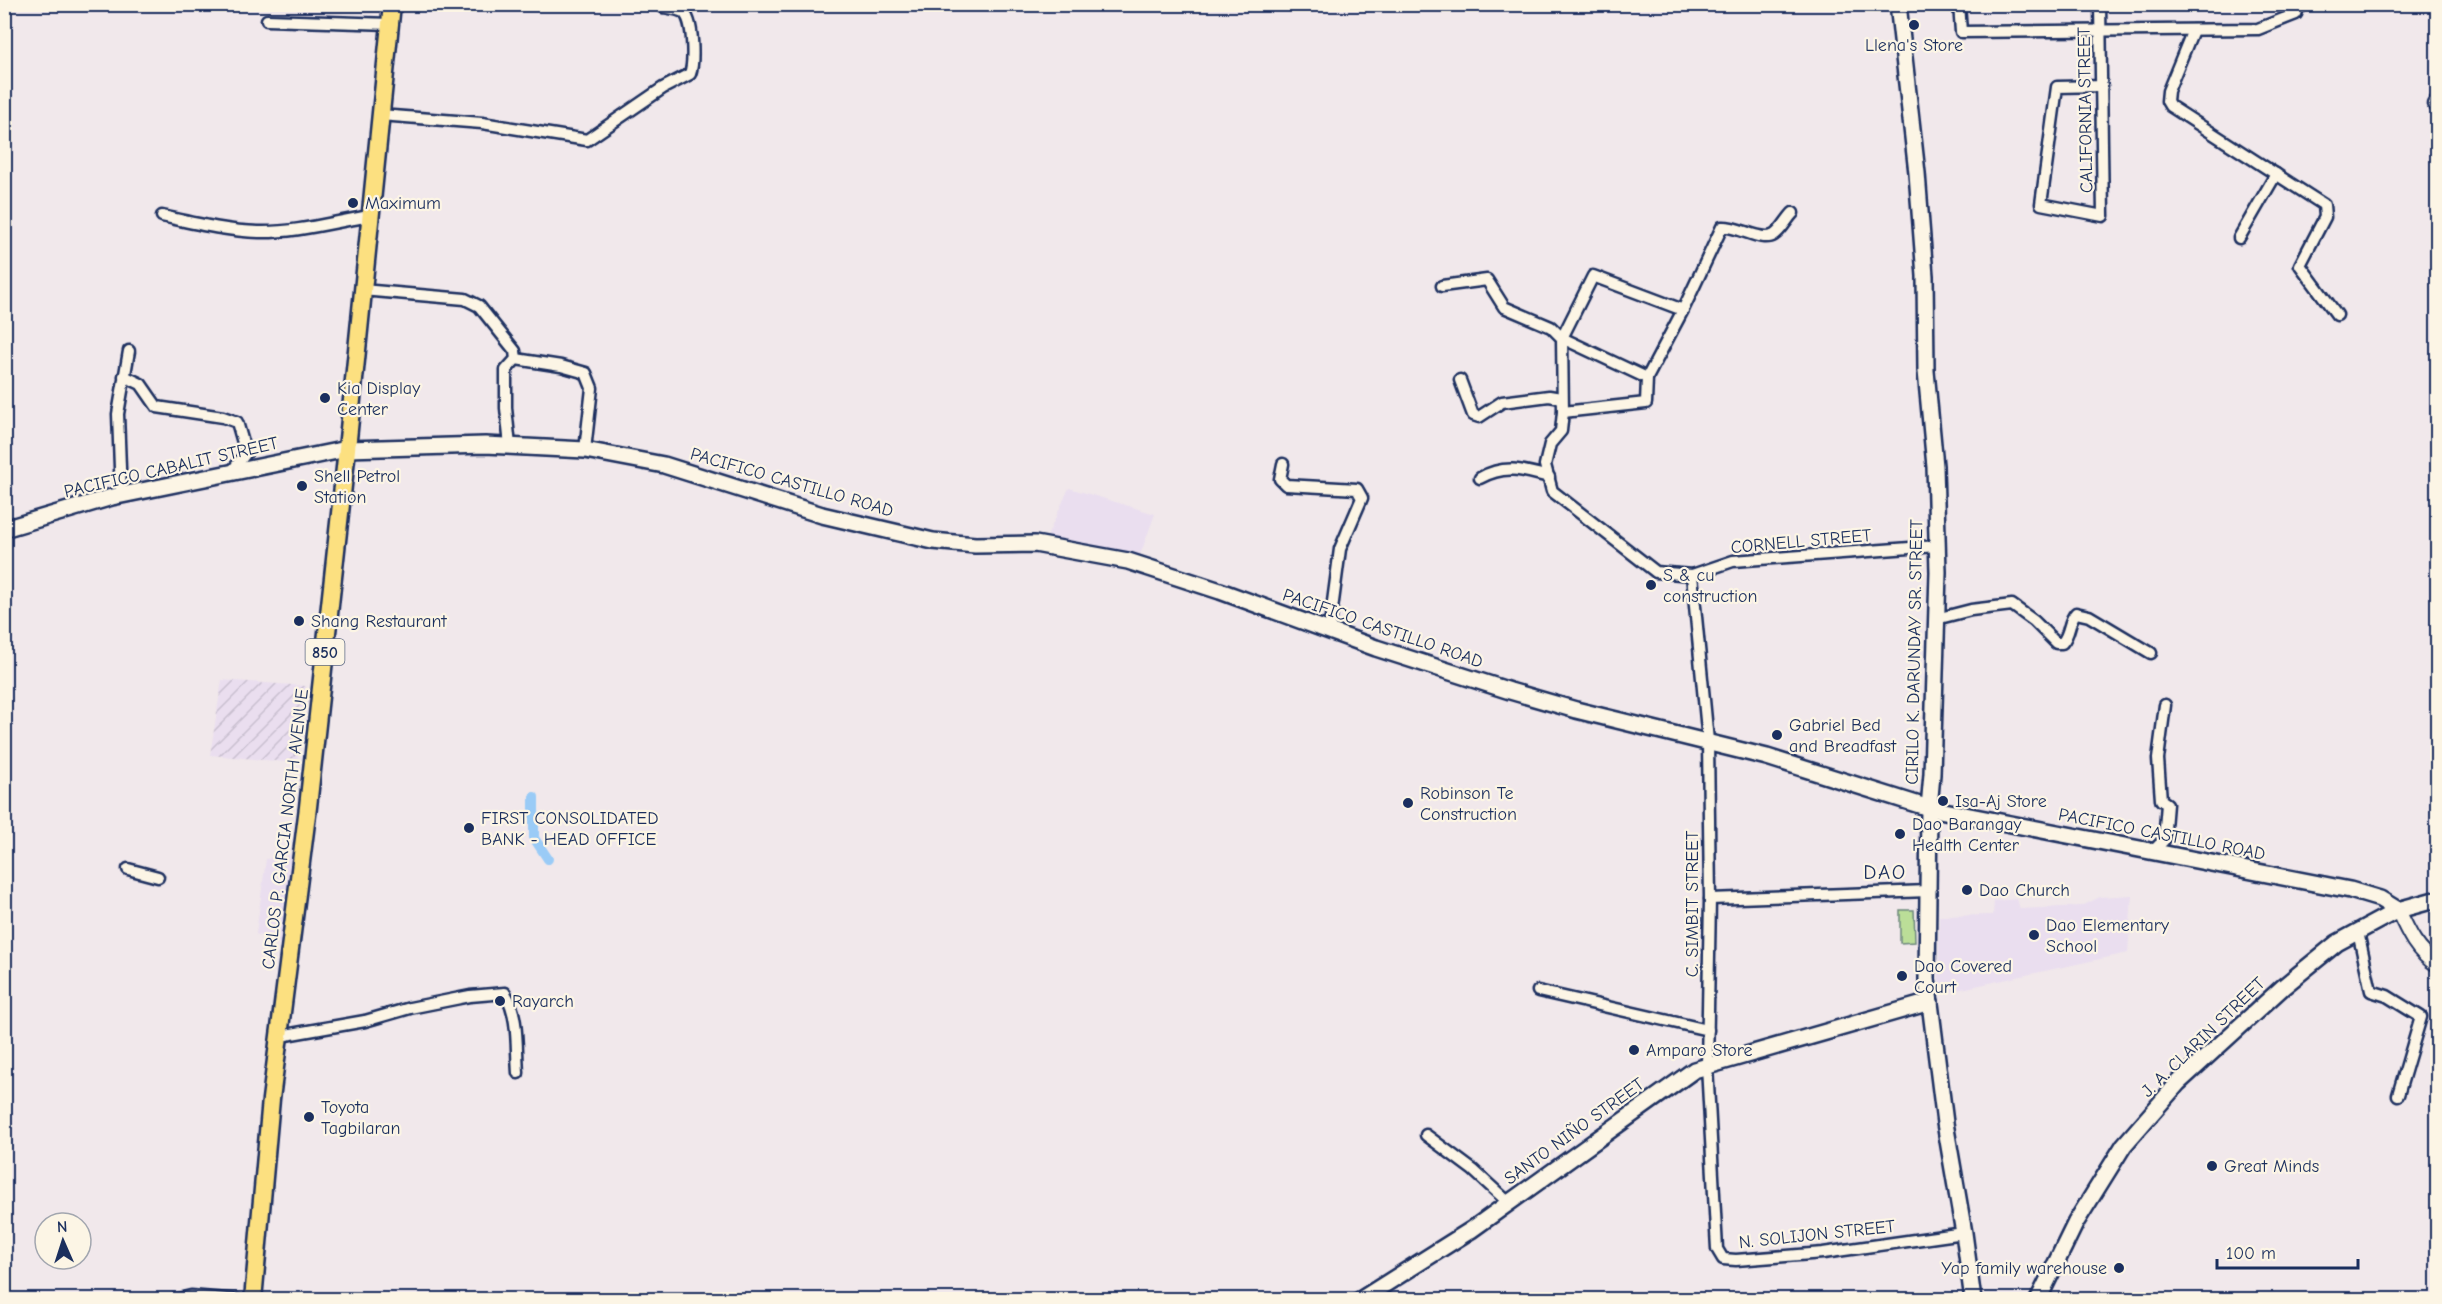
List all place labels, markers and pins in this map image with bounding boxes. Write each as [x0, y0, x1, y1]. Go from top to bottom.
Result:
marker: Llena's Store [1907, 18, 1921, 32]
place label: Llena's Store [1865, 35, 1963, 56]
place label: Maximum [365, 193, 441, 214]
marker: Maximum [346, 196, 360, 210]
place label: Kia Display Center [337, 378, 421, 420]
marker: Kia Display Center [318, 391, 332, 405]
place label: Shell Petrol Station [314, 466, 400, 508]
marker: Shell Petrol Station [295, 479, 309, 493]
place label: S & cu construction [1663, 565, 1758, 607]
marker: S & cu construction [1644, 578, 1658, 592]
place label: Shang Restaurant [311, 611, 448, 632]
marker: Shang Restaurant [292, 614, 306, 628]
place label: Gabriel Bed and Breadfast [1789, 715, 1897, 757]
marker: Gabriel Bed and Breadfast [1770, 728, 1784, 742]
place label: Robinson Te Construction [1420, 783, 1517, 825]
place label: Isa-Aj Store [1955, 791, 2047, 812]
marker: Isa-Aj Store [1936, 794, 1950, 808]
marker: Robinson Te Construction [1401, 796, 1415, 810]
place label: FIRST CONSOLIDATED BANK - HEAD OFFICE [481, 808, 659, 850]
place label: Dao Barangay Health Center [1912, 814, 2022, 856]
marker: FIRST CONSOLIDATED BANK - HEAD OFFICE [462, 821, 476, 835]
marker: Dao Barangay Health Center [1893, 827, 1907, 841]
place label: Dao Church [1979, 880, 2070, 901]
marker: Dao Church [1960, 883, 1974, 897]
place label: Dao Elementary School [2046, 915, 2170, 957]
marker: Dao Elementary School [2027, 928, 2041, 942]
place label: Dao Covered Court [1914, 956, 2012, 998]
marker: Dao Covered Court [1895, 969, 1909, 983]
place label: Rayarch [512, 991, 574, 1012]
marker: Rayarch [493, 994, 507, 1008]
place label: Amparo Store [1646, 1040, 1752, 1061]
marker: Amparo Store [1627, 1043, 1641, 1057]
place label: Toyota Tagbilaran [321, 1097, 401, 1139]
marker: Toyota Tagbilaran [302, 1110, 316, 1124]
place label: Great Minds [2224, 1156, 2319, 1177]
marker: Great Minds [2205, 1159, 2219, 1173]
place label: Yap family warehouse [1941, 1258, 2107, 1279]
marker: Yap family warehouse [2112, 1261, 2126, 1275]

